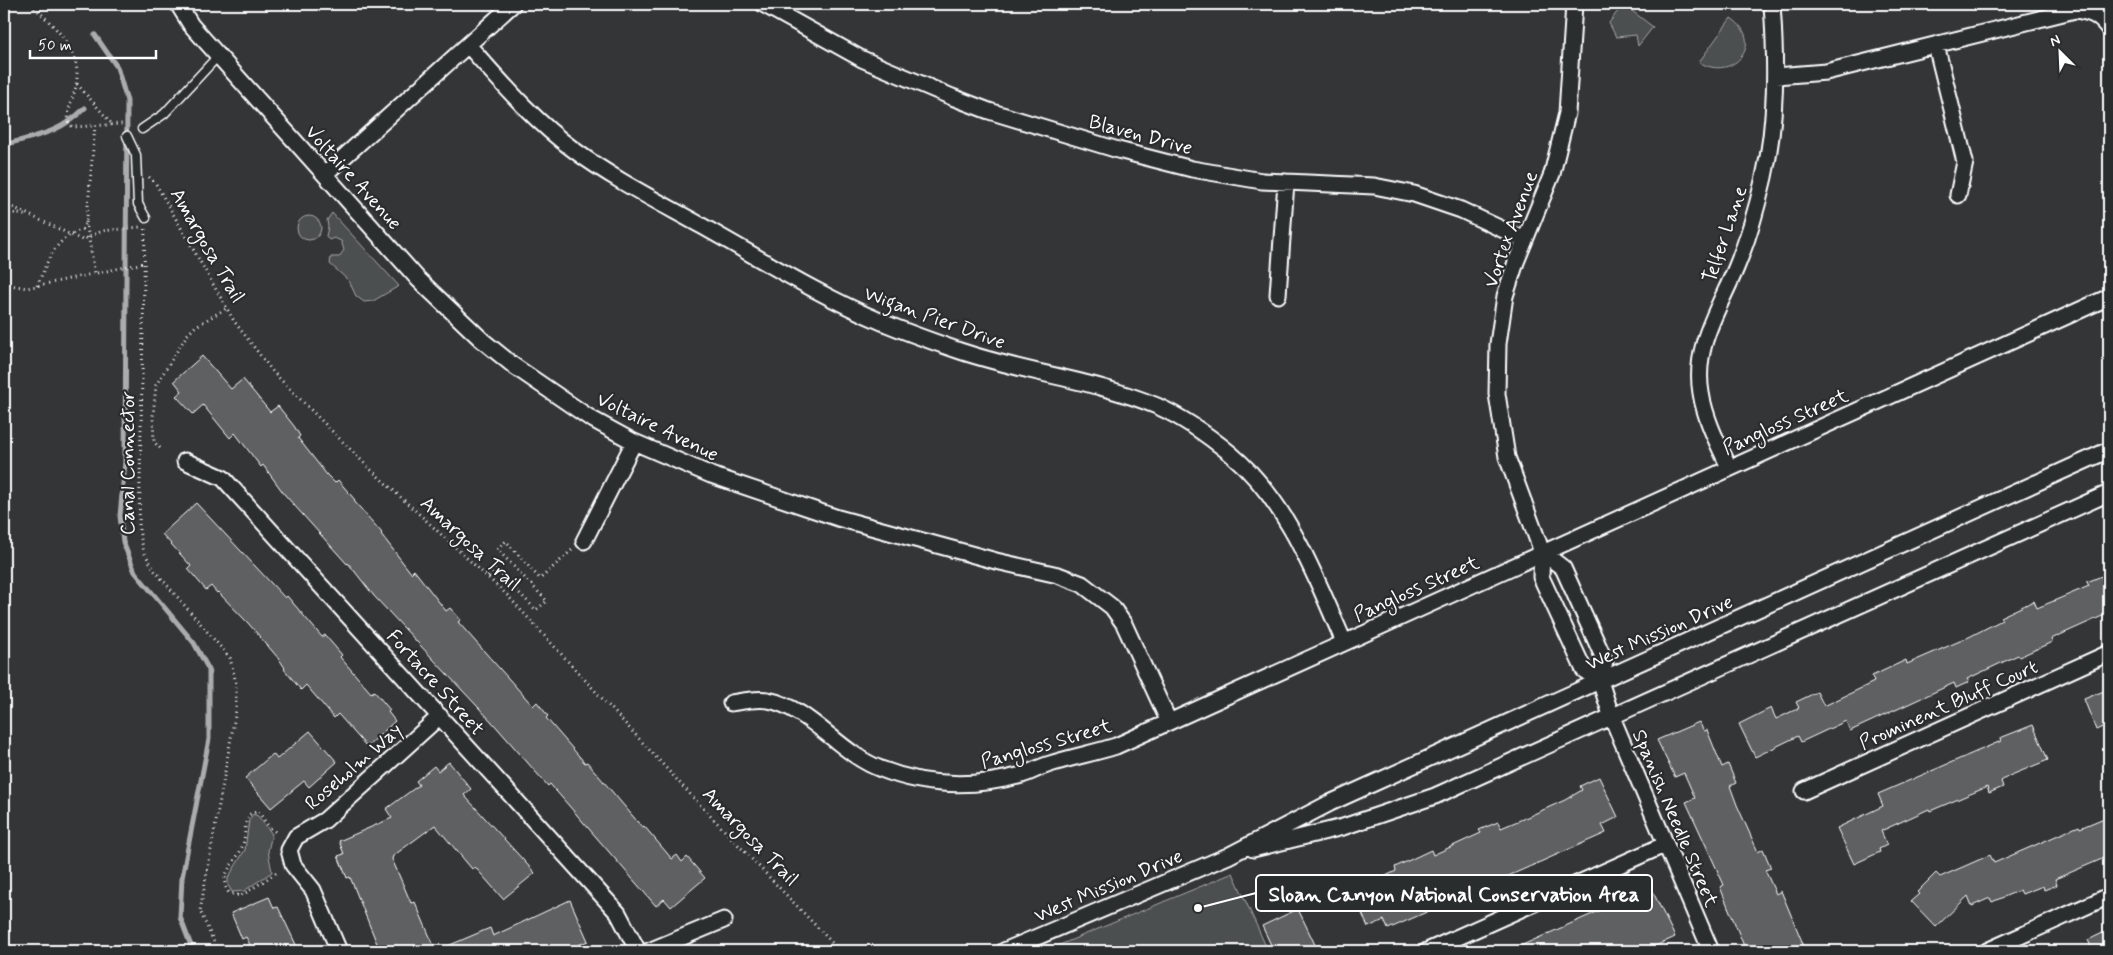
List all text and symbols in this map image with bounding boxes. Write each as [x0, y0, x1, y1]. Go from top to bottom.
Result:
scale bar [30, 28, 156, 60]
north arrow [2036, 28, 2086, 78]
text: N [2047, 31, 2063, 51]
text: 50 m [38, 36, 72, 56]
street label: Blaven Drive [1086, 109, 1195, 162]
street label: Voltaire Avenue [298, 120, 407, 236]
street label: Vortex Avenue [1478, 167, 1545, 292]
street label: Telfer Lane [1696, 182, 1755, 287]
street label: Amargosa Trail [162, 183, 250, 309]
street label: Wigan Pier Drive [859, 280, 1009, 358]
street label: Pangloss Street [1718, 382, 1853, 463]
street label: Voltaire Avenue [592, 386, 723, 469]
street label: Canal Connector [115, 391, 142, 535]
street label: Amargosa Trail [413, 490, 526, 598]
street label: Pangloss Street [1349, 549, 1484, 630]
street label: West Mission Drive [1582, 589, 1738, 678]
street label: Fortacre Street [380, 624, 490, 742]
street label: Prominent Bluff Court [1855, 654, 2042, 757]
street label: Pangloss Street [978, 713, 1116, 777]
street label: Roseholm Way [300, 717, 408, 817]
street label: Spanish Needle Street [1625, 726, 1724, 912]
street label: Amargosa Trail [695, 782, 804, 893]
street label: West Mission Drive [1030, 843, 1187, 930]
callout: Sloan Canyon National Conservation Area [1256, 875, 1652, 911]
text: Sloan Canyon National Conservation Area [1269, 881, 1640, 909]

